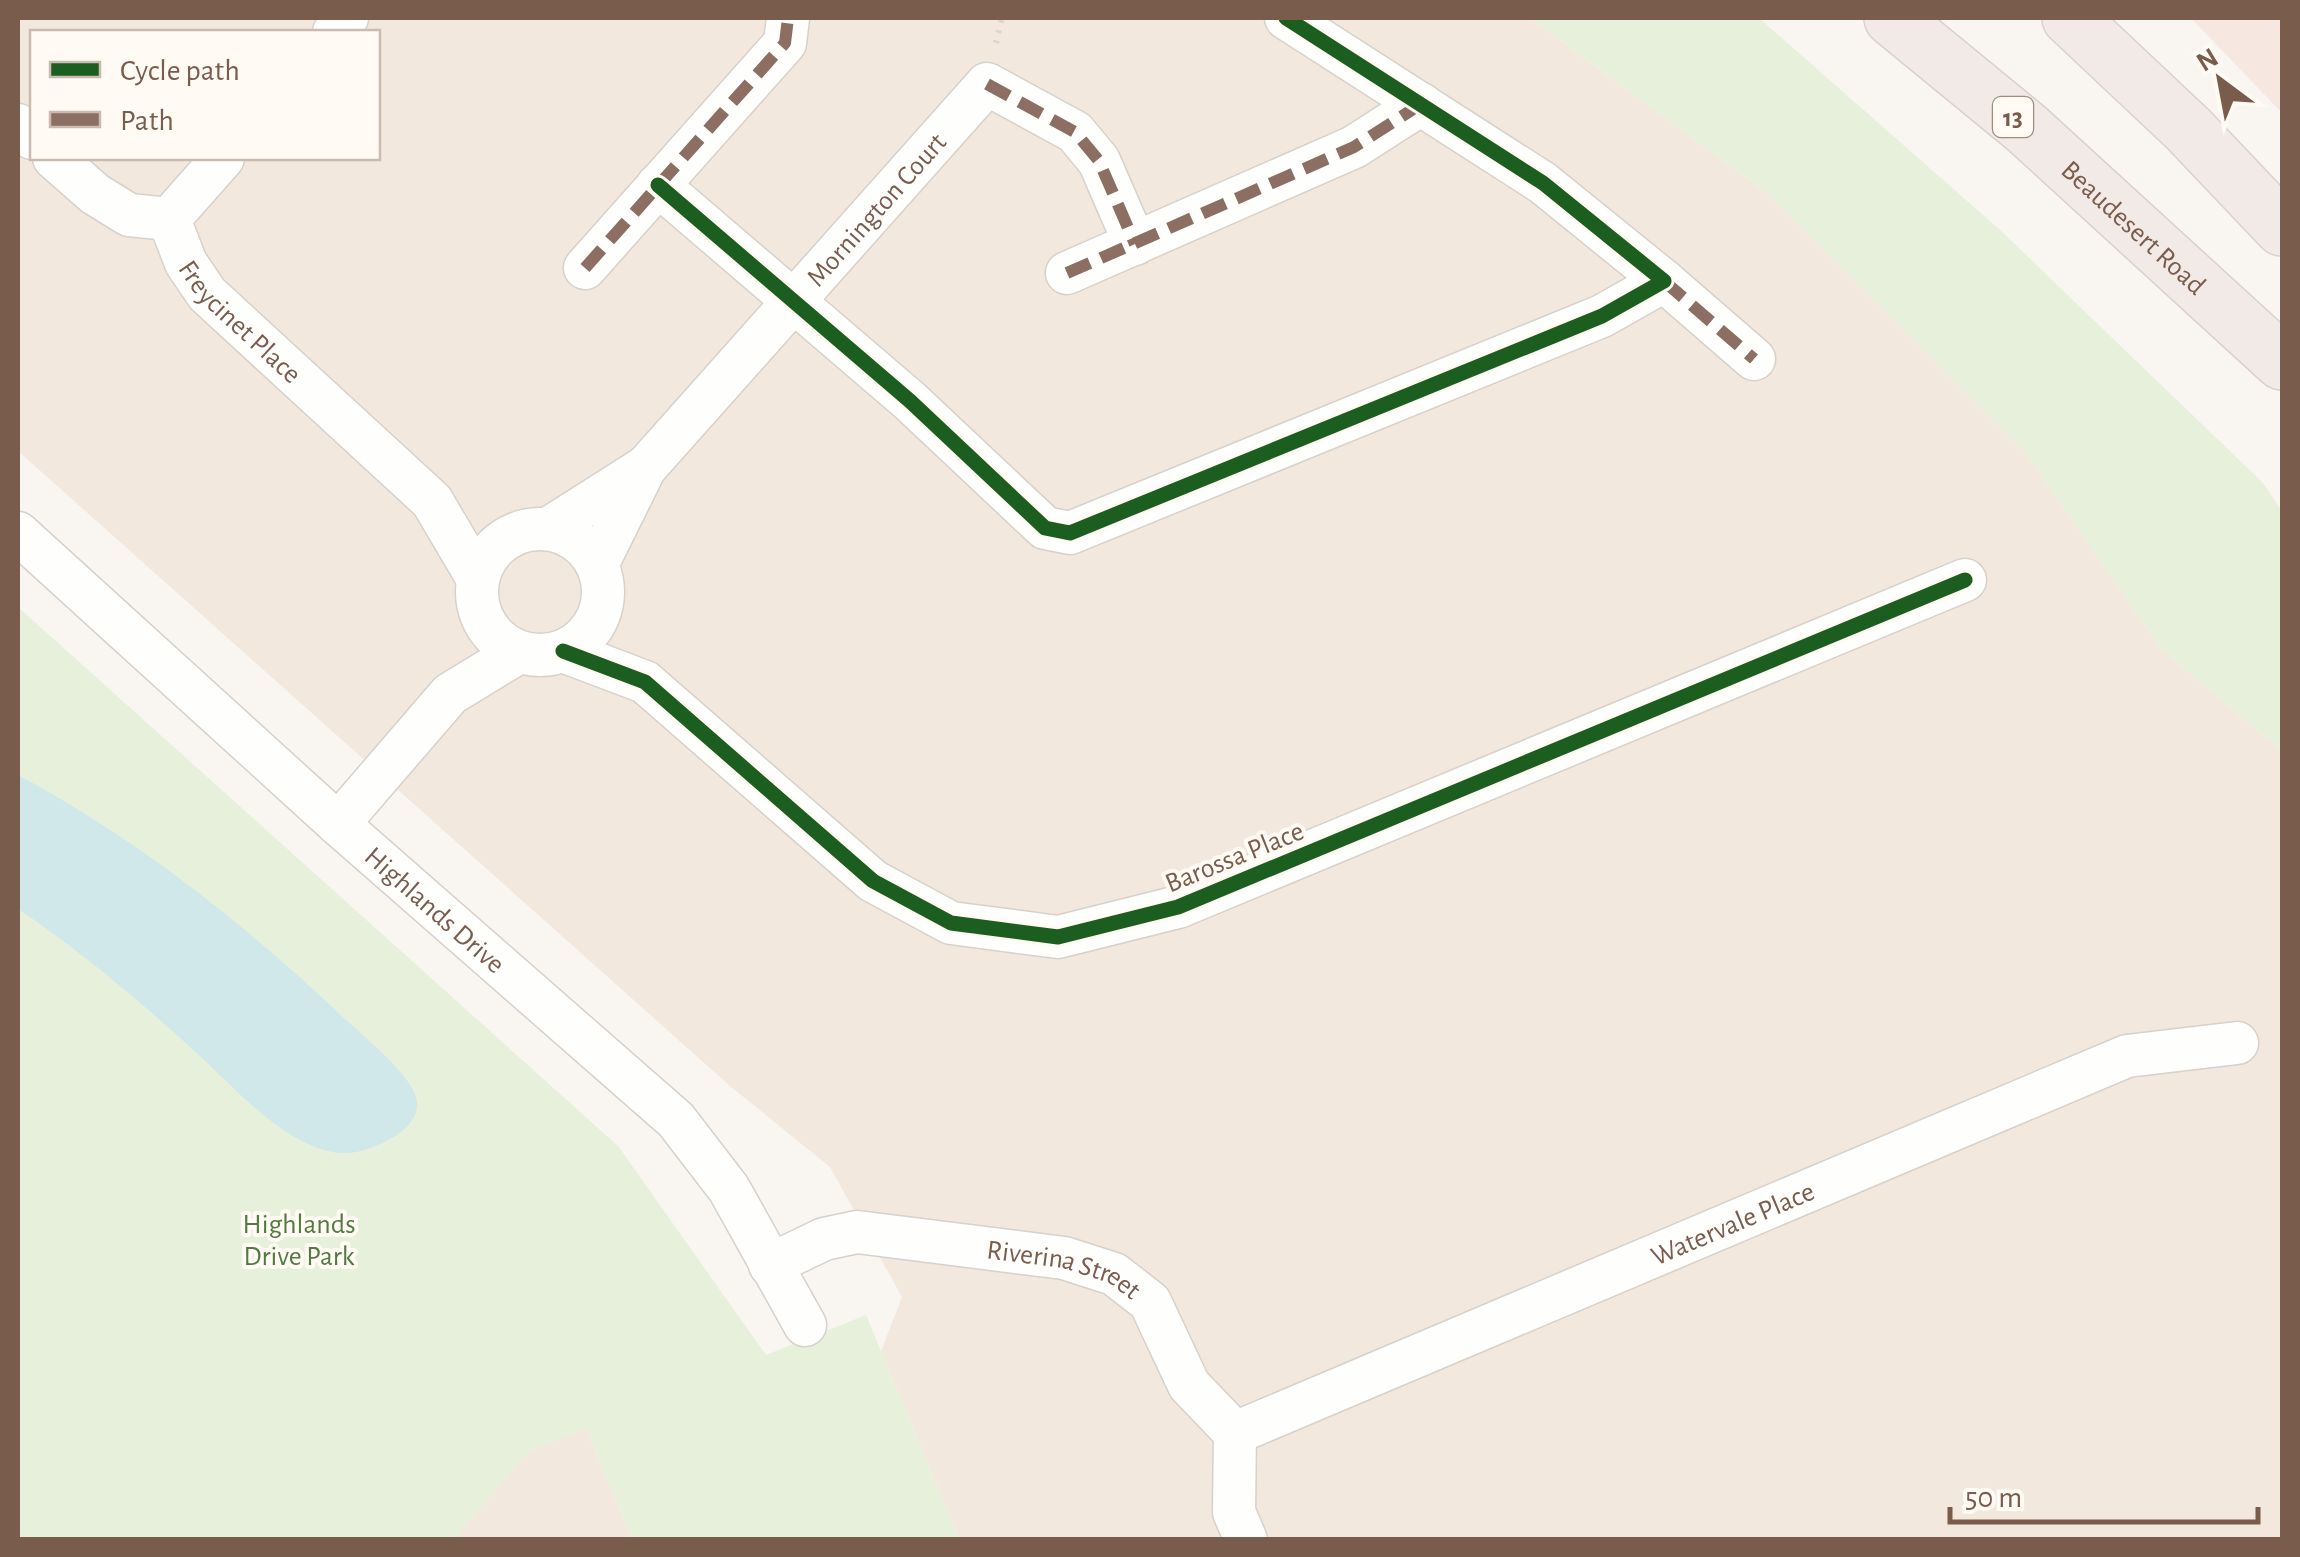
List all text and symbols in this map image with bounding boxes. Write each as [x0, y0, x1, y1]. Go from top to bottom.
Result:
legend [30, 30, 380, 160]
north arrow [2170, 30, 2270, 130]
text: N [2192, 43, 2223, 78]
text: Cycle path [120, 56, 240, 86]
road number: 13 [1993, 97, 2033, 137]
text: Path [120, 106, 174, 136]
street label: Mornington Court [802, 128, 952, 292]
street label: Beaudesert Road [2056, 156, 2210, 301]
street label: Freycinet Place [172, 256, 306, 389]
street label: Barossa Place [1161, 817, 1308, 898]
street label: Highlands Drive [359, 842, 509, 979]
street label: Watervale Place [1647, 1178, 1819, 1271]
park label: Highlands Drive Park [242, 1211, 356, 1271]
street label: Riverina Street [985, 1236, 1145, 1305]
scale bar [1950, 1462, 2258, 1524]
text: 50 m [1965, 1483, 2022, 1513]

